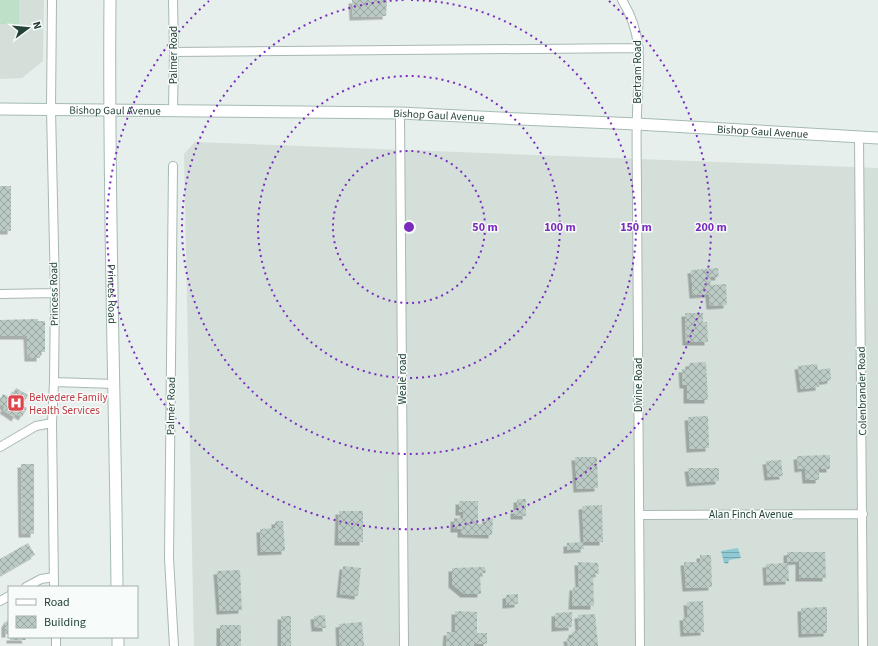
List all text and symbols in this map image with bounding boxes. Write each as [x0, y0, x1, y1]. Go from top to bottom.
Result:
north arrow [8, 8, 48, 48]
text: N [29, 20, 45, 31]
street label: Palmer Road [166, 26, 181, 84]
street label: Bertram Road [630, 40, 645, 104]
street label: Bishop Gaul Avenue [69, 102, 161, 118]
street label: Bishop Gaul Avenue [393, 105, 485, 125]
street label: Bishop Gaul Avenue [716, 121, 809, 141]
text: 50 m [472, 219, 498, 236]
text: 100 m [544, 219, 576, 236]
text: 150 m [620, 219, 652, 236]
text: 200 m [695, 219, 727, 236]
centre of rings [402, 220, 416, 234]
street label: Princess Road [46, 262, 62, 326]
street label: Princes Road [104, 264, 120, 324]
street label: Colenbrander Road [854, 346, 870, 436]
street label: Weale road [395, 353, 410, 405]
street label: Divine Road [631, 358, 646, 412]
street label: Palmer Road [163, 377, 179, 435]
place label: Belvedere Family Health Services [29, 390, 108, 418]
hospital icon: Belvedere Family Health Services [6, 393, 26, 413]
street label: Alan Finch Avenue [709, 507, 793, 522]
legend [8, 586, 138, 638]
text: Road [44, 594, 70, 611]
text: Building [44, 614, 86, 631]

